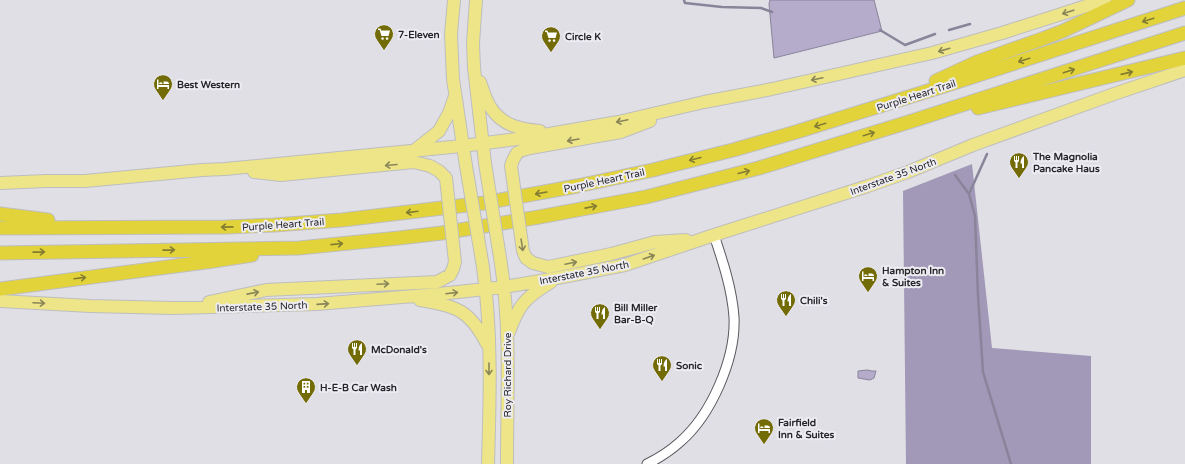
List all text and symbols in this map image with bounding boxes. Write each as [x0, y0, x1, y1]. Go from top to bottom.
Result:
one-way arrow [1062, 9, 1075, 16]
one-way arrow [1142, 17, 1155, 24]
supermarket icon: 7-Eleven [373, 23, 395, 51]
supermarket icon: Circle K [540, 25, 562, 53]
place label: 7-Eleven [398, 29, 440, 41]
place label: Circle K [565, 31, 601, 43]
one-way arrow [937, 47, 950, 54]
one-way arrow [1018, 57, 1031, 64]
one-way arrow [1062, 67, 1075, 74]
one-way arrow [1120, 68, 1133, 76]
hotel icon: Best Western [152, 73, 174, 101]
one-way arrow [811, 75, 824, 83]
street label: Purple Heart Trail [875, 77, 957, 114]
place label: Best Western [177, 79, 240, 91]
one-way arrow [615, 118, 628, 126]
one-way arrow [814, 122, 827, 129]
one-way arrow [863, 130, 875, 138]
one-way arrow [567, 137, 580, 145]
restaurant icon: The Magnolia Pancake Haus [1008, 151, 1030, 179]
place label: The Magnolia Pancake Haus [1032, 151, 1100, 175]
one-way arrow [689, 156, 702, 164]
street label: Interstate 35 North [849, 156, 938, 198]
one-way arrow [385, 161, 398, 168]
street label: Purple Heart Trail [563, 167, 646, 195]
one-way arrow [738, 167, 751, 175]
one-way arrow [534, 189, 547, 197]
one-way arrow [584, 203, 597, 211]
one-way arrow [406, 208, 419, 216]
street label: Purple Heart Trail [242, 216, 325, 234]
one-way arrow [221, 223, 234, 231]
one-way arrow [518, 239, 526, 252]
one-way arrow [330, 240, 343, 248]
one-way arrow [162, 246, 175, 254]
one-way arrow [32, 248, 45, 256]
one-way arrow [642, 253, 655, 260]
street label: Interstate 35 North [538, 258, 630, 288]
one-way arrow [564, 258, 577, 266]
hotel icon: Hampton Inn & Suites [857, 265, 879, 293]
place label: Hampton Inn & Suites [882, 265, 944, 289]
one-way arrow [73, 274, 86, 282]
one-way arrow [376, 281, 389, 288]
one-way arrow [247, 288, 260, 296]
one-way arrow [445, 289, 458, 296]
restaurant icon: Chili's [775, 289, 797, 317]
place label: Chili's [800, 295, 828, 307]
one-way arrow [32, 299, 45, 307]
street label: Interstate 35 North [216, 299, 308, 315]
one-way arrow [316, 300, 329, 307]
restaurant icon: Bill Miller Bar-B-Q [589, 302, 611, 330]
place label: Bill Miller Bar-B-Q [614, 302, 658, 326]
street label: Roy Richard Drive [502, 332, 514, 417]
restaurant icon: McDonald's [346, 338, 368, 366]
place label: McDonald's [371, 344, 427, 356]
restaurant icon: Sonic [651, 354, 673, 382]
place label: Sonic [676, 360, 703, 372]
one-way arrow [485, 362, 493, 375]
building icon: H-E-B Car Wash [295, 376, 317, 404]
place label: H-E-B Car Wash [320, 382, 397, 394]
hotel icon: Fairfield Inn & Suites [753, 417, 775, 445]
place label: Fairfield Inn & Suites [778, 417, 835, 441]

